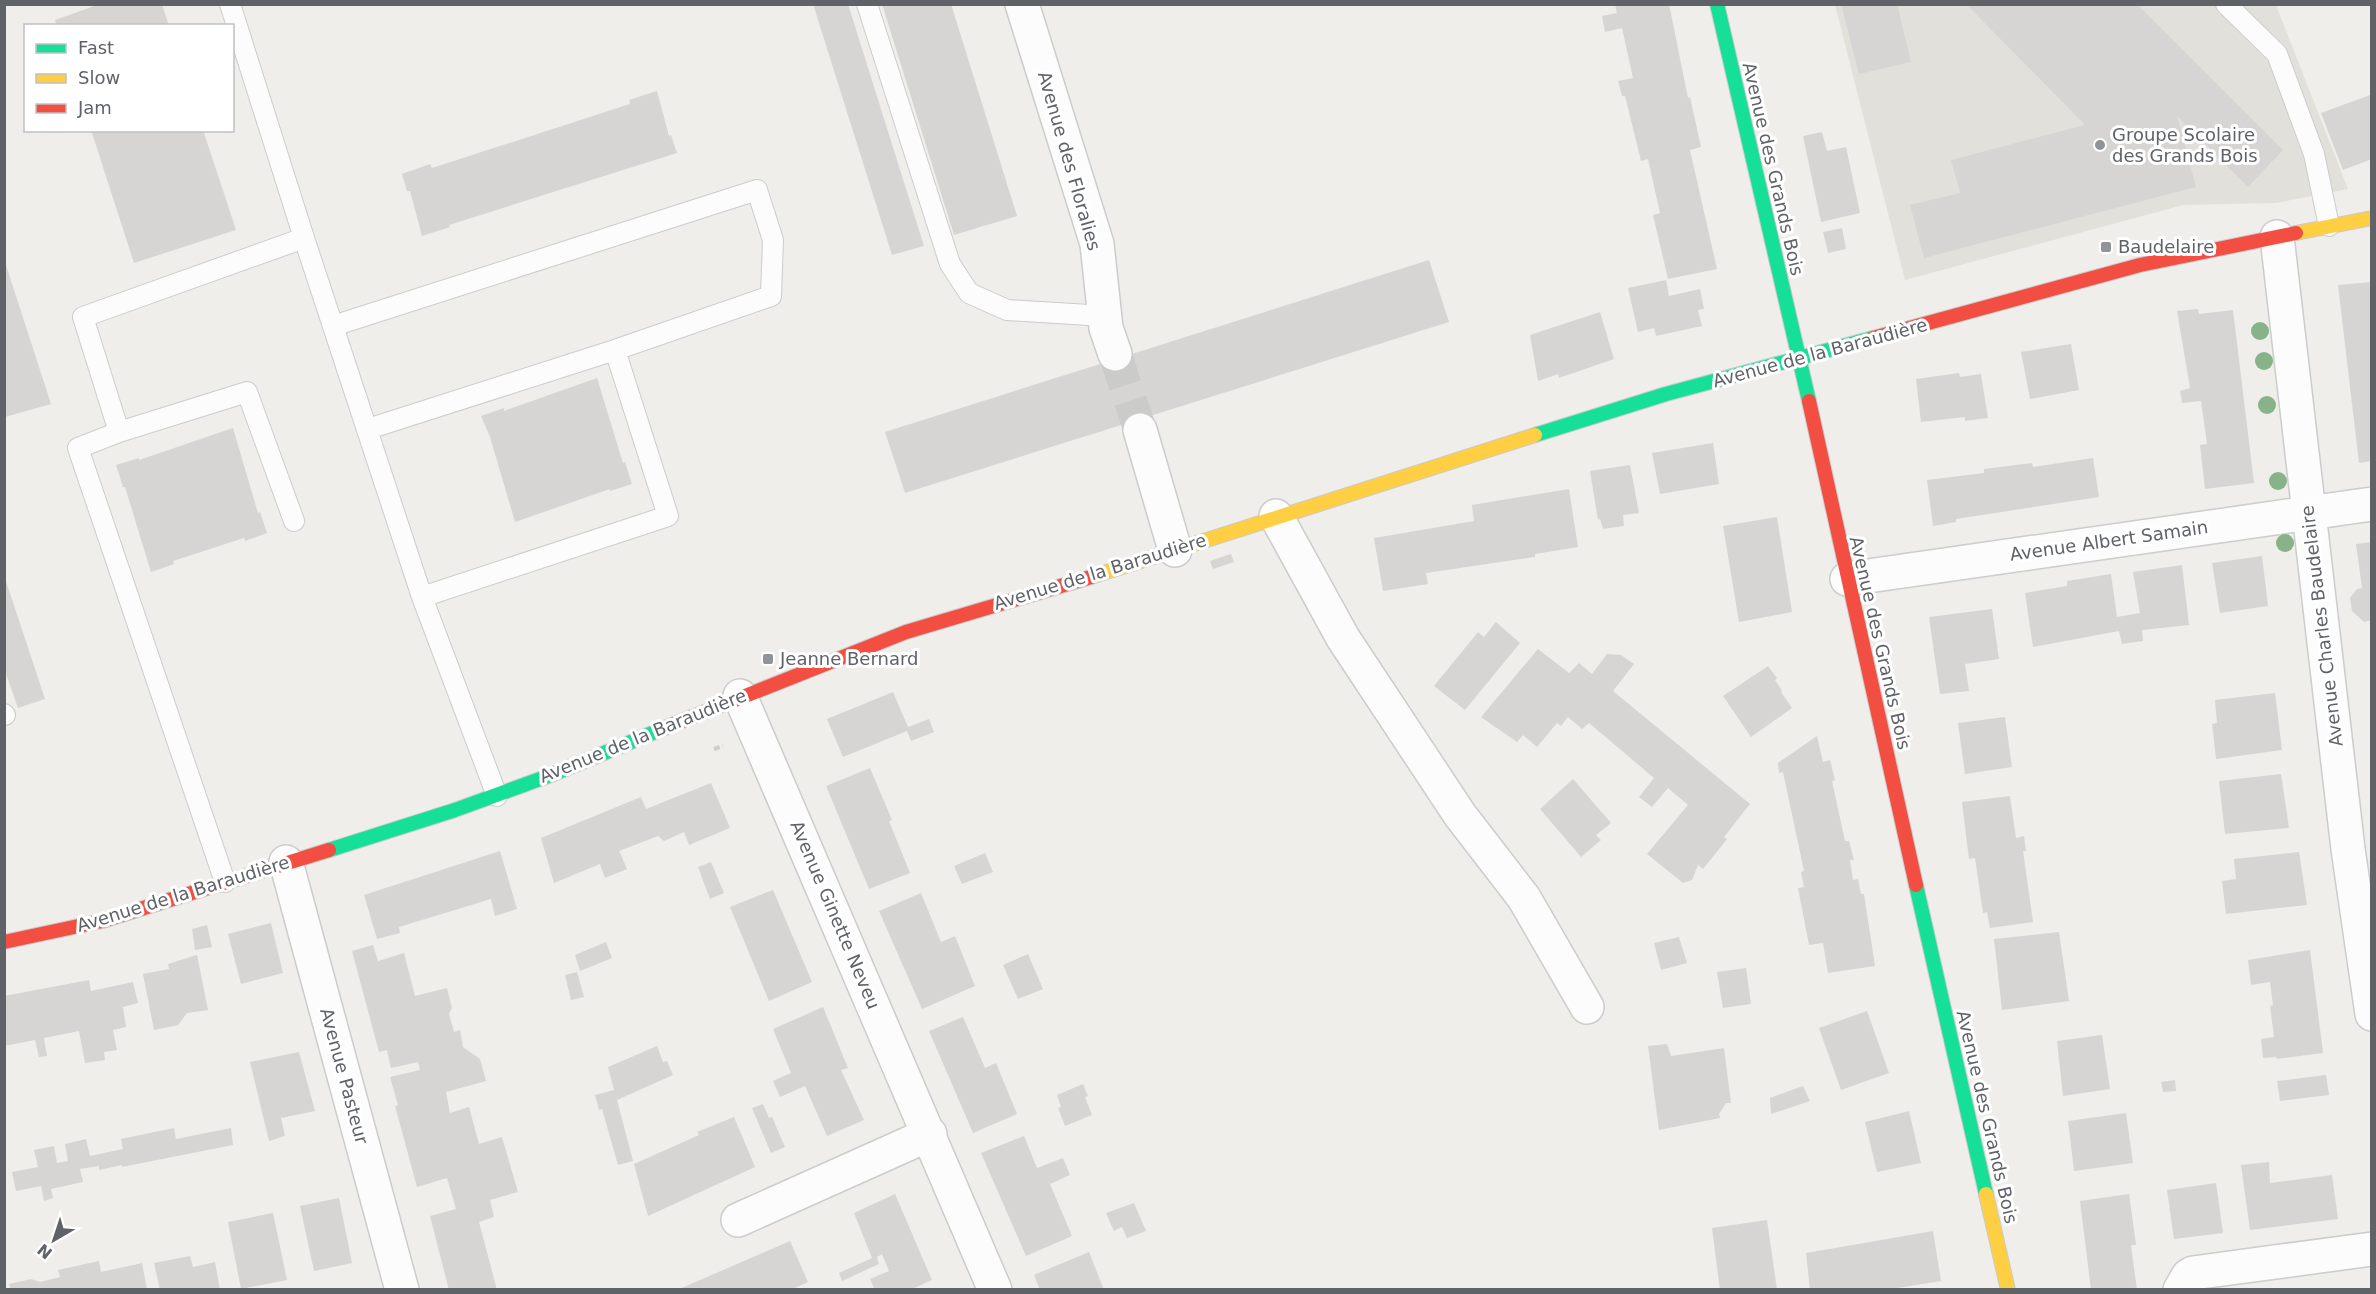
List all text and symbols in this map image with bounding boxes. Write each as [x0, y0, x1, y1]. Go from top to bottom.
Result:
legend [24, 24, 234, 132]
text: Fast [78, 37, 114, 58]
street label: Avenue des Grands Bois [1739, 60, 1808, 278]
text: Slow [78, 67, 120, 88]
street label: Avenue des Floralies [1034, 69, 1105, 253]
text: Jam [77, 97, 112, 118]
place label: Groupe Scolaire des Grands Bois [2112, 124, 2258, 166]
marker: Groupe Scolaire des Grands Bois [2093, 138, 2107, 152]
place label: Baudelaire [2118, 236, 2214, 257]
marker: Baudelaire [2099, 240, 2113, 254]
street label: Avenue de la Baraudière [1710, 314, 1930, 391]
street label: Avenue Charles Baudelaire [2296, 504, 2347, 748]
street label: Avenue Albert Samain [2008, 516, 2209, 565]
street label: Avenue de la Baraudière [991, 529, 1209, 614]
street label: Avenue des Grands Bois [1846, 534, 1915, 752]
place label: Jeanne Bernard [779, 648, 918, 669]
marker: Jeanne Bernard [761, 652, 775, 666]
street label: Avenue de la Baraudière [536, 684, 749, 787]
street label: Avenue Ginette Neveu [786, 817, 885, 1012]
street label: Avenue de la Baraudière [74, 851, 292, 936]
street label: Avenue Pasteur [316, 1006, 373, 1147]
street label: Avenue des Grands Bois [1953, 1008, 2022, 1226]
north arrow [24, 1210, 84, 1270]
text: N [34, 1240, 56, 1263]

